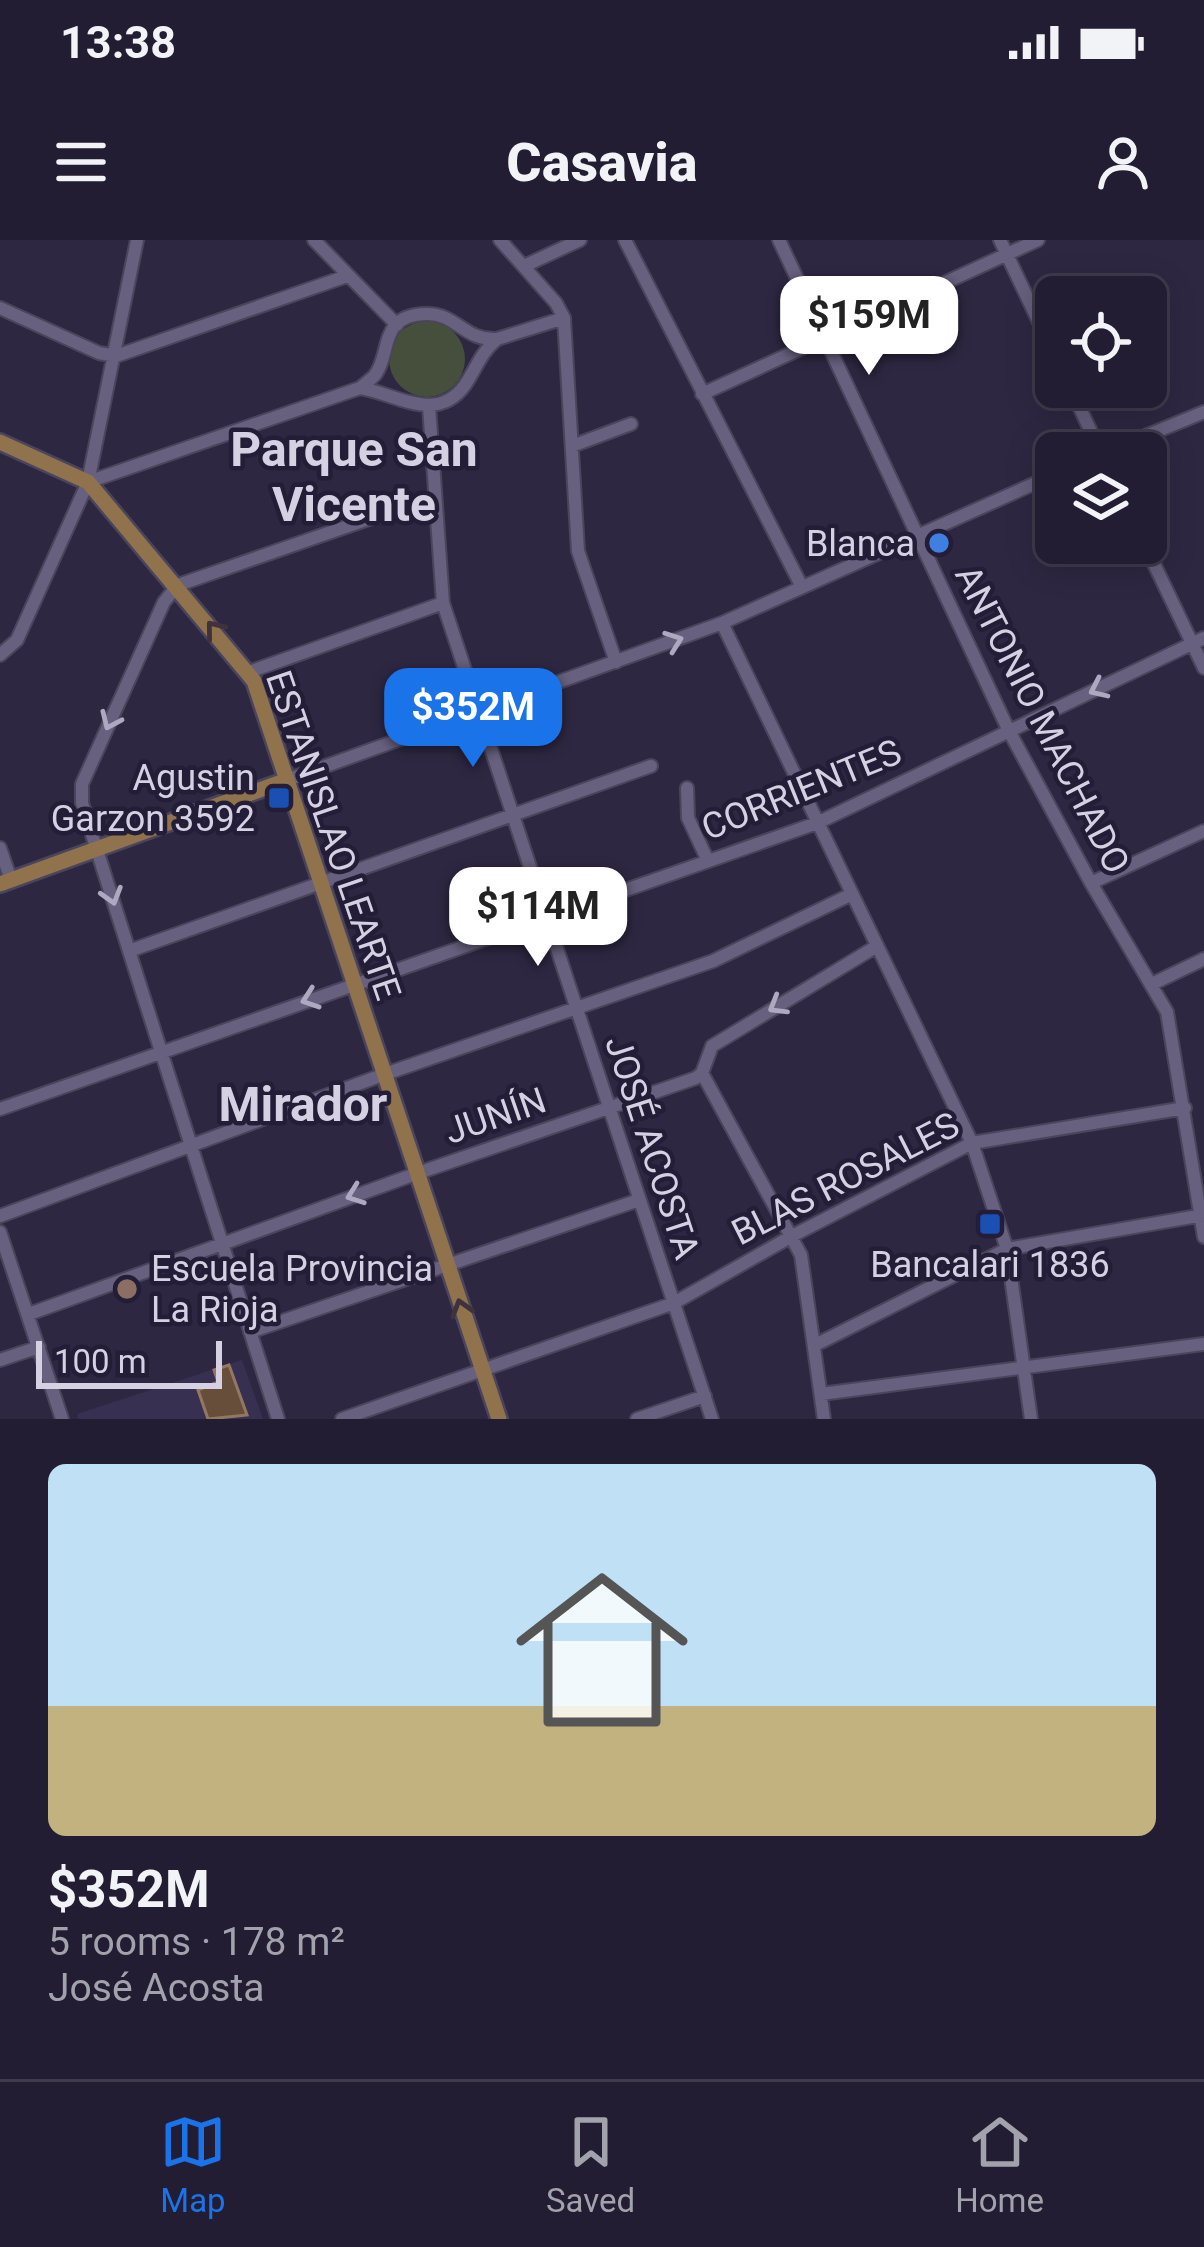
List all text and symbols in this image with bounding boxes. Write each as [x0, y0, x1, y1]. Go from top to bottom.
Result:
text: 13:38 [60, 16, 176, 69]
icon: menu [48, 129, 114, 195]
icon: person [1090, 129, 1156, 195]
text: Casavia [506, 131, 698, 194]
pin: $159M [785, 276, 953, 378]
map controls [1035, 276, 1167, 564]
button: locate [1035, 276, 1167, 408]
text: $159M [807, 292, 931, 338]
district label: Parque San Vicente [230, 421, 478, 533]
button: layers [1035, 432, 1167, 564]
place label: Blanca [806, 523, 915, 565]
marker: Blanca [926, 530, 952, 556]
street label: ANTONIO MACHADO [946, 558, 1138, 880]
one-way arrow [207, 621, 228, 643]
one-way arrow [662, 631, 683, 655]
street label: ESTANISLAO LEARTE [257, 665, 409, 1005]
pin: $352M [389, 668, 557, 770]
one-way arrow [1089, 675, 1110, 698]
text: $352M [411, 684, 535, 730]
one-way arrow [101, 709, 125, 730]
street label: CORRIENTES [696, 731, 907, 849]
place label: Agustin Garzon 3592 [51, 757, 255, 840]
marker: Agustin Garzon 3592 [266, 785, 292, 811]
pin: $114M [454, 867, 622, 969]
text: $114M [476, 883, 600, 929]
one-way arrow [98, 885, 123, 906]
one-way arrow [300, 985, 321, 1010]
one-way arrow [768, 992, 790, 1015]
street label: JOSÉ ACOSTA [596, 1030, 709, 1265]
district label: Mirador [219, 1076, 388, 1133]
street label: JUNÍN [439, 1078, 552, 1153]
street label: BLAS ROSALES [725, 1104, 966, 1254]
one-way arrow [346, 1181, 367, 1206]
marker: Bancalari 1836 [977, 1211, 1003, 1237]
place label: Bancalari 1836 [870, 1244, 1110, 1286]
place label: Escuela Provincia La Rioja [151, 1248, 433, 1331]
marker: Escuela Provincia La Rioja [114, 1276, 140, 1302]
one-way arrow [451, 1298, 476, 1319]
scale bar [36, 1335, 222, 1388]
text: 100 m [54, 1342, 147, 1381]
icon: home [494, 1542, 710, 1758]
text: $352M [48, 1860, 210, 1919]
text: 5 rooms · 178 m² [48, 1919, 345, 1965]
text: José Acosta [48, 1965, 264, 2011]
tab: Map [160, 2109, 226, 2220]
tab: Saved [546, 2109, 635, 2220]
tab: Home [955, 2109, 1044, 2220]

